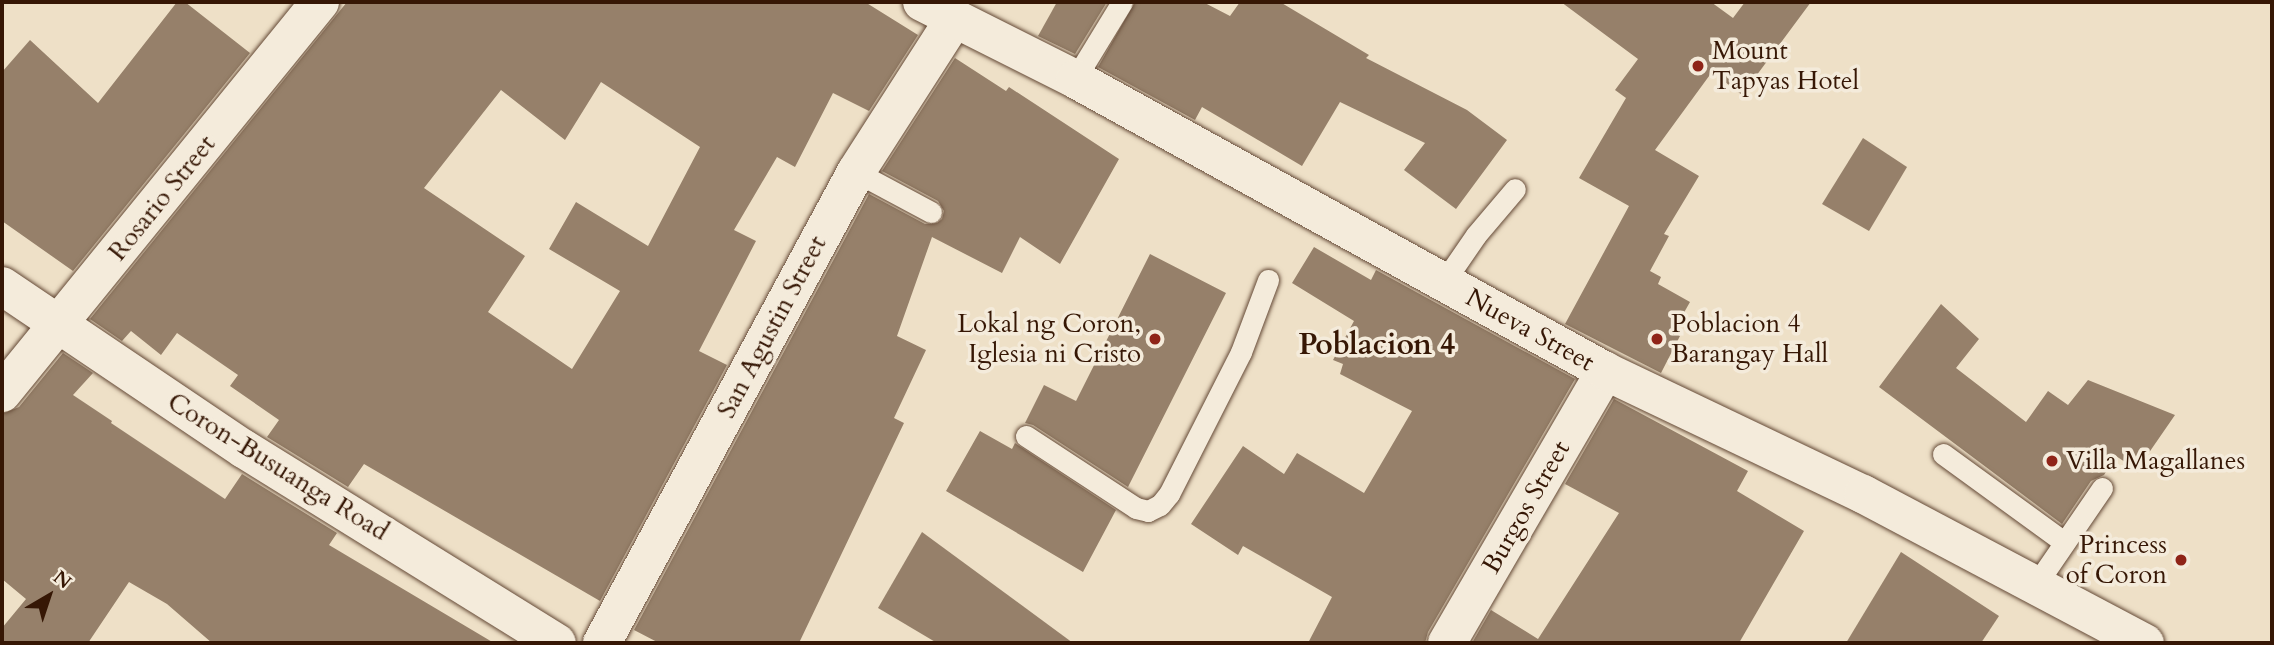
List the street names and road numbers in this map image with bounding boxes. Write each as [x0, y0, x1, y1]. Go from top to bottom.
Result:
street label: Rosario Street [102, 129, 222, 267]
street label: San Agustin Street [711, 231, 833, 423]
street label: Nueva Street [1460, 282, 1600, 378]
street label: Coron-Busuanga Road [162, 386, 394, 548]
street label: Burgos Street [1475, 435, 1577, 579]

